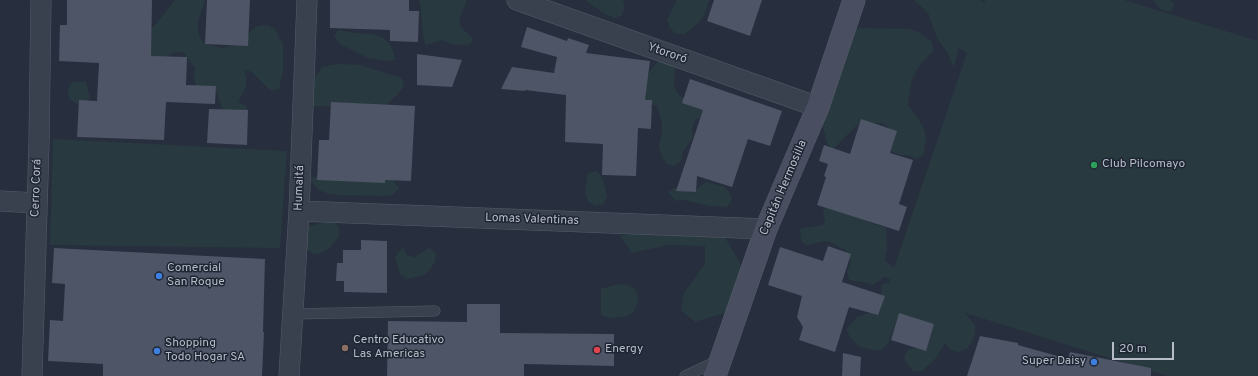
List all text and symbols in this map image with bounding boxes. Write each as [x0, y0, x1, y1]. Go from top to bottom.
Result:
street label: Ytororó [645, 41, 689, 67]
street label: Capitán Hermosilla [757, 138, 811, 238]
place label: Club Pilcomayo [1102, 158, 1185, 172]
street label: Cerro Corá [29, 159, 45, 217]
marker: Club Pilcomayo [1089, 160, 1099, 170]
street label: Humaitá [292, 165, 308, 211]
street label: Lomas Valentinas [485, 211, 579, 229]
place label: Comercial San Roque [167, 262, 225, 290]
marker: Comercial San Roque [154, 271, 164, 281]
place label: Centro Educativo Las Americas [353, 334, 444, 362]
scale bar [1114, 334, 1176, 360]
place label: Shopping Todo Hogar SA [165, 337, 245, 365]
text: 20 m [1119, 341, 1147, 357]
marker: Centro Educativo Las Americas [340, 343, 350, 353]
place label: Energy [605, 343, 643, 357]
marker: Energy [592, 345, 602, 355]
marker: Shopping Todo Hogar SA [152, 346, 162, 356]
place label: Super Daisy [1022, 355, 1086, 369]
marker: Super Daisy [1089, 357, 1099, 367]

